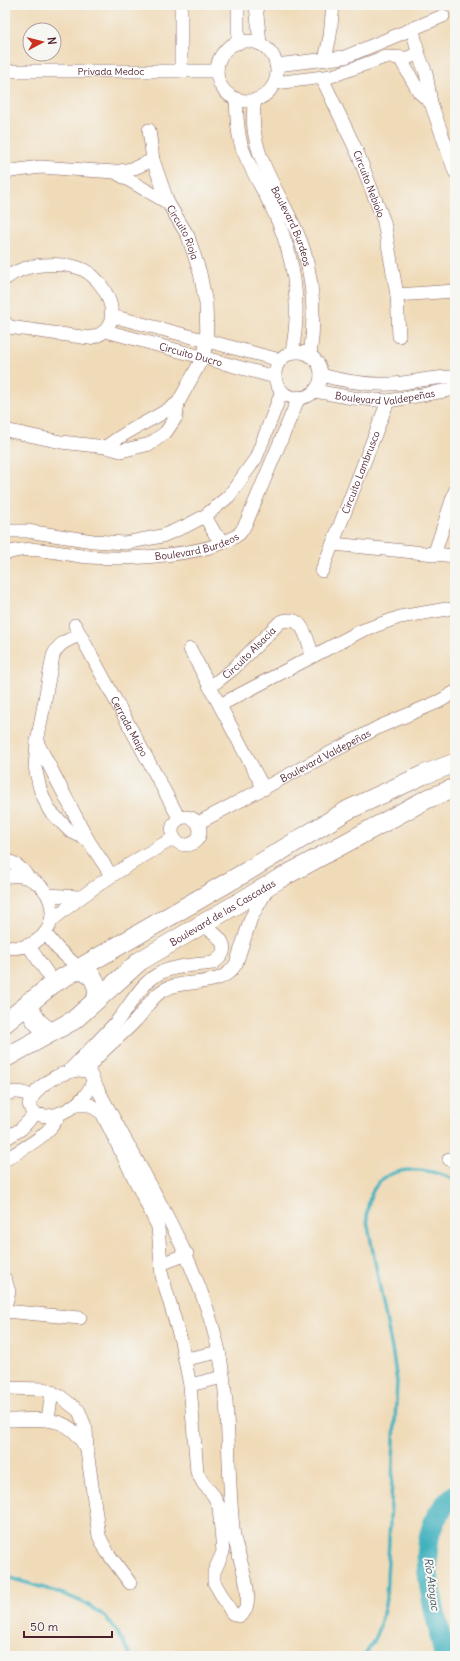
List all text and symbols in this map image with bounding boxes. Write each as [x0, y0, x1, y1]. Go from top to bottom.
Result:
north arrow [22, 22, 62, 62]
text: N [45, 36, 59, 45]
street label: Privada Medoc [78, 65, 144, 78]
street label: Circuito Nebiolo [350, 148, 388, 220]
street label: Boulevard Burdeos [268, 184, 314, 268]
street label: Circuito Rioja [164, 203, 201, 262]
street label: Circuito Ducro [158, 340, 224, 370]
street label: Boulevard Valdepeñas [334, 387, 436, 408]
street label: Circuito Lambrusco [339, 429, 383, 516]
street label: Boulevard Burdeos [154, 530, 242, 563]
street label: Circuito Alsacia [220, 624, 279, 682]
street label: Cerrada Maipo [108, 694, 151, 759]
street label: Boulevard Valdepeñas [278, 726, 373, 785]
street label: Boulevard de las Cascadas [167, 876, 278, 949]
water label: Río Atoyac [421, 1557, 443, 1613]
scale bar [24, 1613, 112, 1639]
text: 50 m [30, 1619, 59, 1634]

